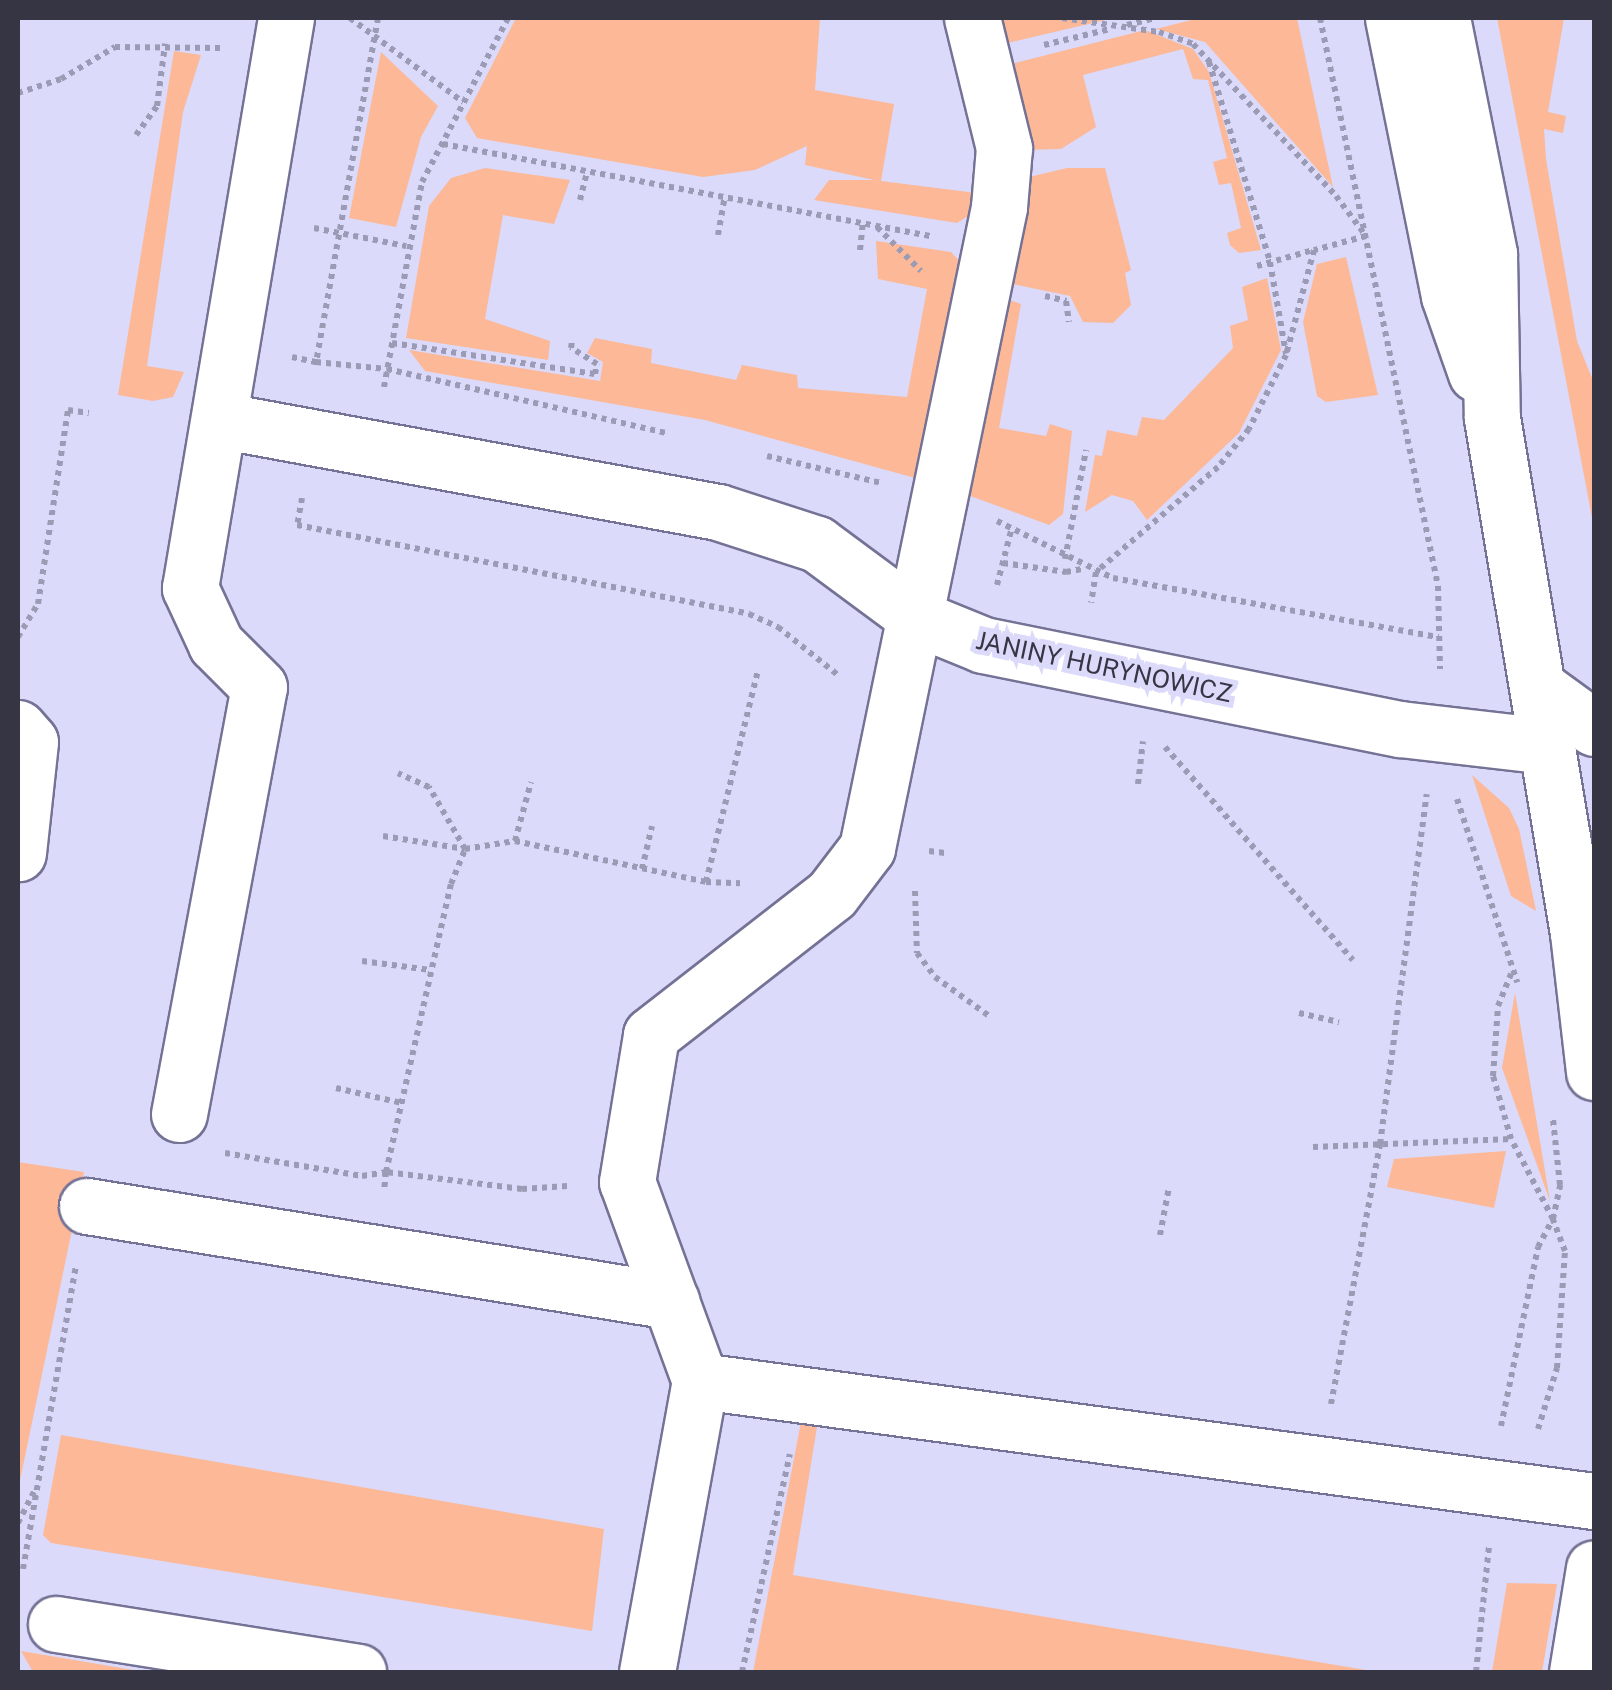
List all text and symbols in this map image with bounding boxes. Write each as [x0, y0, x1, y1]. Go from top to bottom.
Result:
street label: JANINY HURYNOWICZ [973, 625, 1235, 709]

